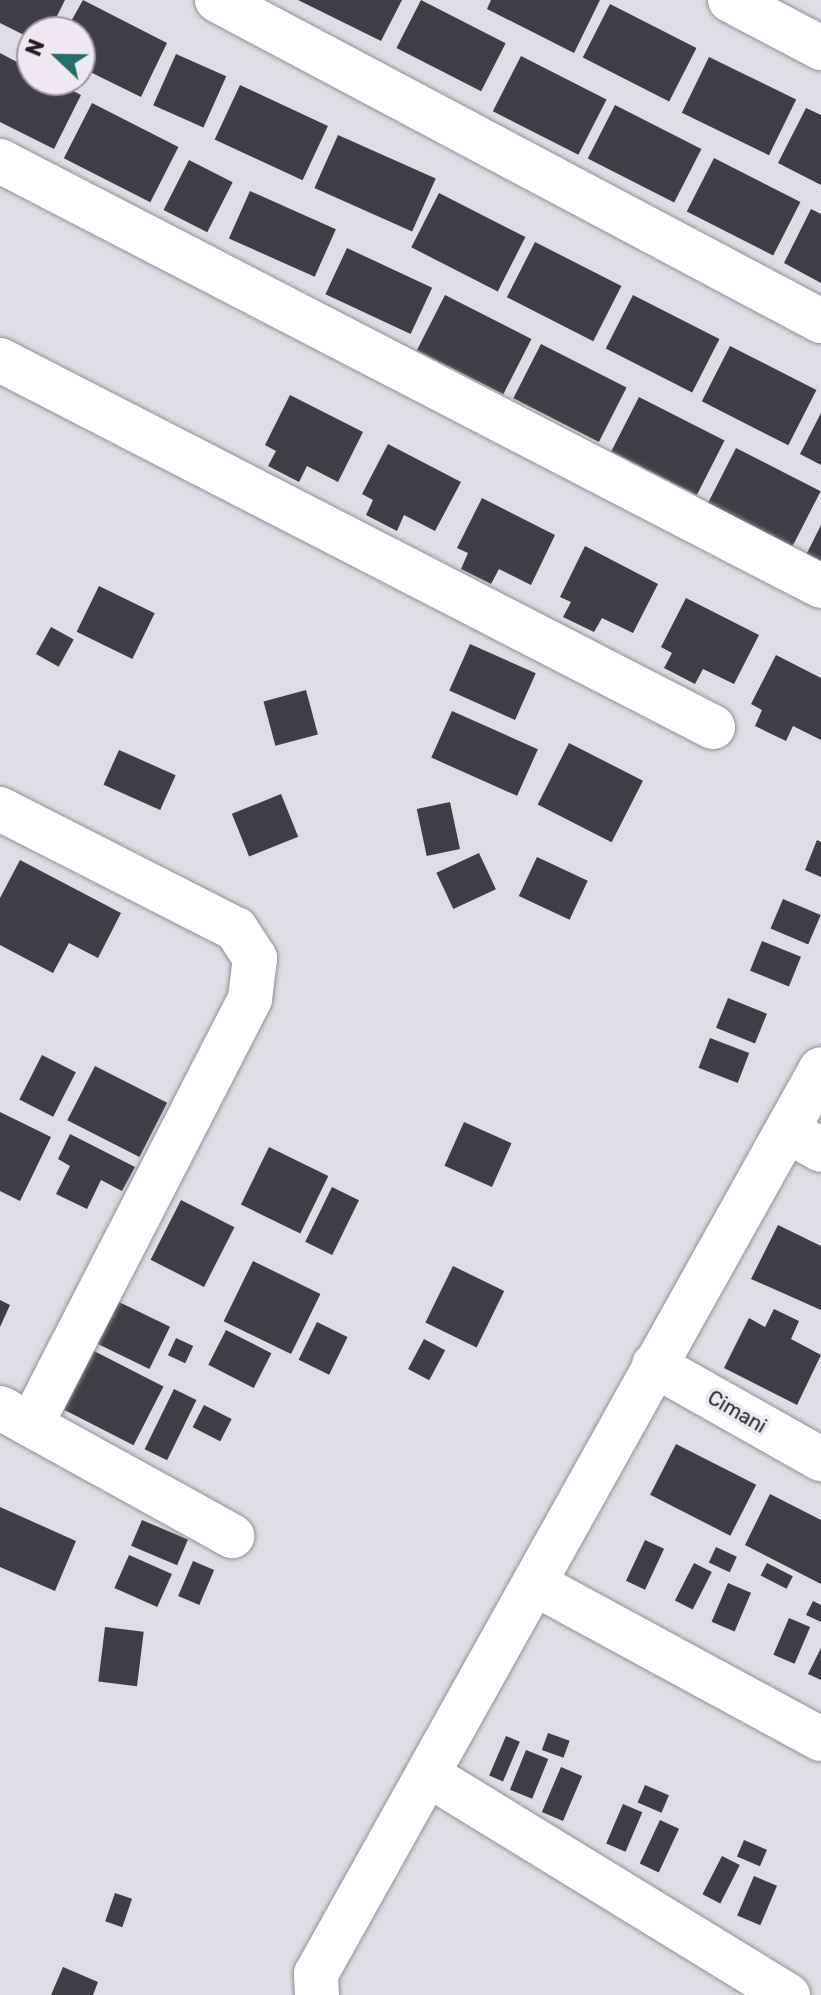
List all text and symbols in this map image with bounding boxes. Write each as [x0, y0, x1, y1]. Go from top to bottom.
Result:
north arrow [16, 16, 96, 96]
text: N [20, 35, 51, 60]
street label: Cimani [703, 1386, 771, 1438]

